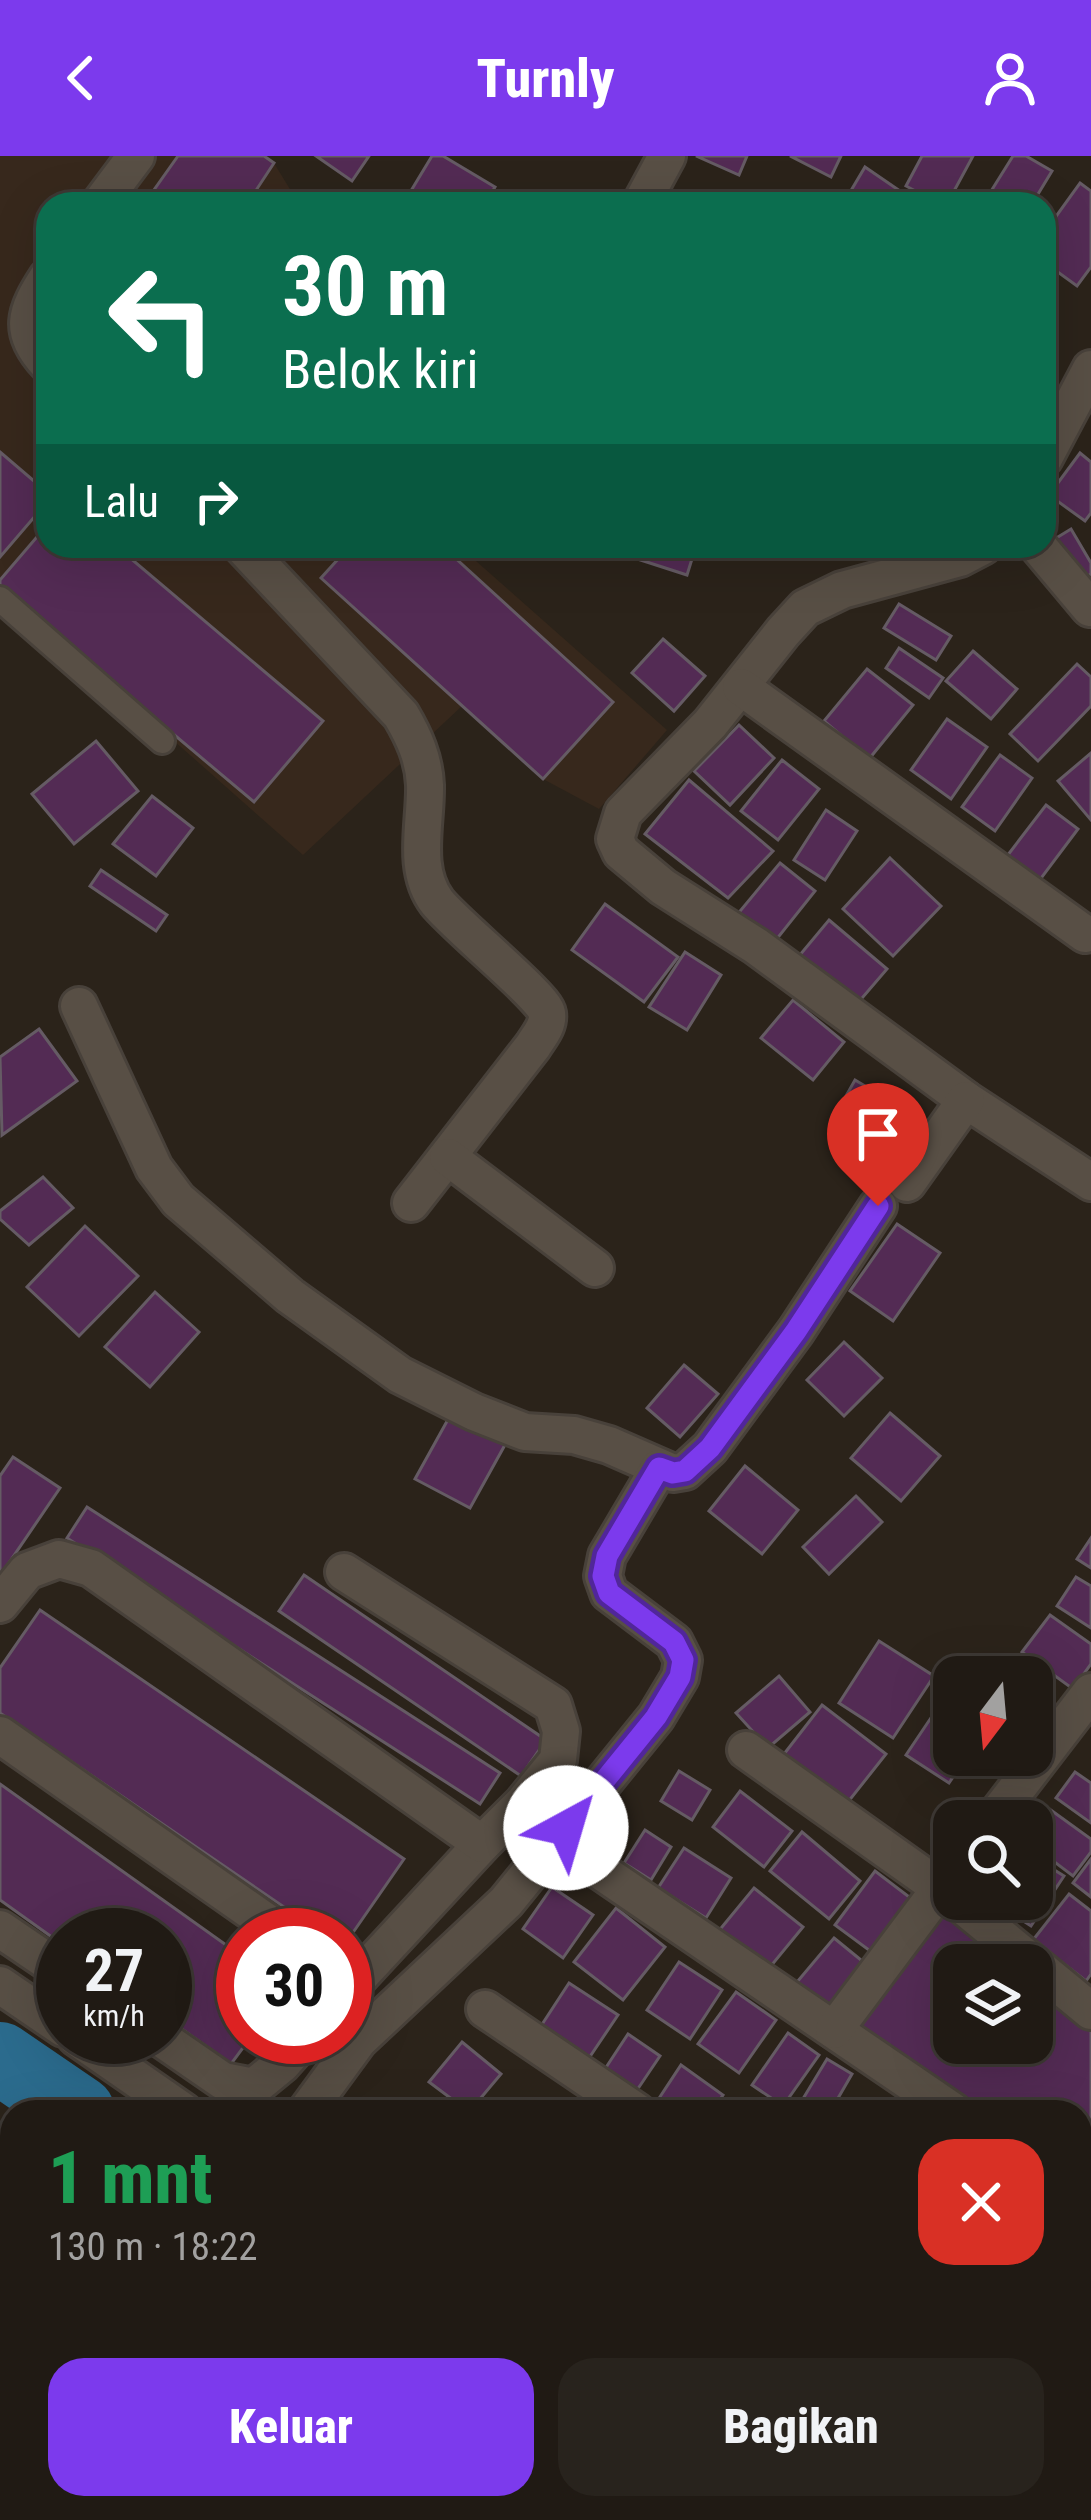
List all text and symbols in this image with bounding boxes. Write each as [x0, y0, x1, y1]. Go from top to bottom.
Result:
icon: back [48, 45, 114, 111]
icon: person [977, 45, 1043, 111]
text: Turnly [477, 47, 614, 110]
text: 30 m [282, 237, 449, 336]
icon: left [84, 240, 240, 396]
text: Belok kiri [282, 338, 479, 401]
icon: right [183, 468, 249, 534]
text: Lalu [84, 475, 159, 528]
pin [827, 1083, 929, 1206]
icon: arrive [845, 1101, 911, 1167]
north arrow [933, 1656, 1053, 1776]
map controls [933, 1656, 1053, 2064]
position arrow [503, 1765, 629, 1891]
button: search [933, 1800, 1053, 1920]
speed limit sign: 30 [216, 1908, 372, 2064]
text: 27 [84, 1935, 144, 2006]
button: layers [933, 1944, 1053, 2064]
text: km/h [83, 1998, 145, 2033]
text: 1 mnt [48, 2136, 212, 2221]
button: close [918, 2139, 1044, 2265]
text: 130 m · 18:22 [48, 2224, 258, 2270]
button: Keluar [48, 2358, 534, 2496]
button: Bagikan [558, 2358, 1044, 2496]

